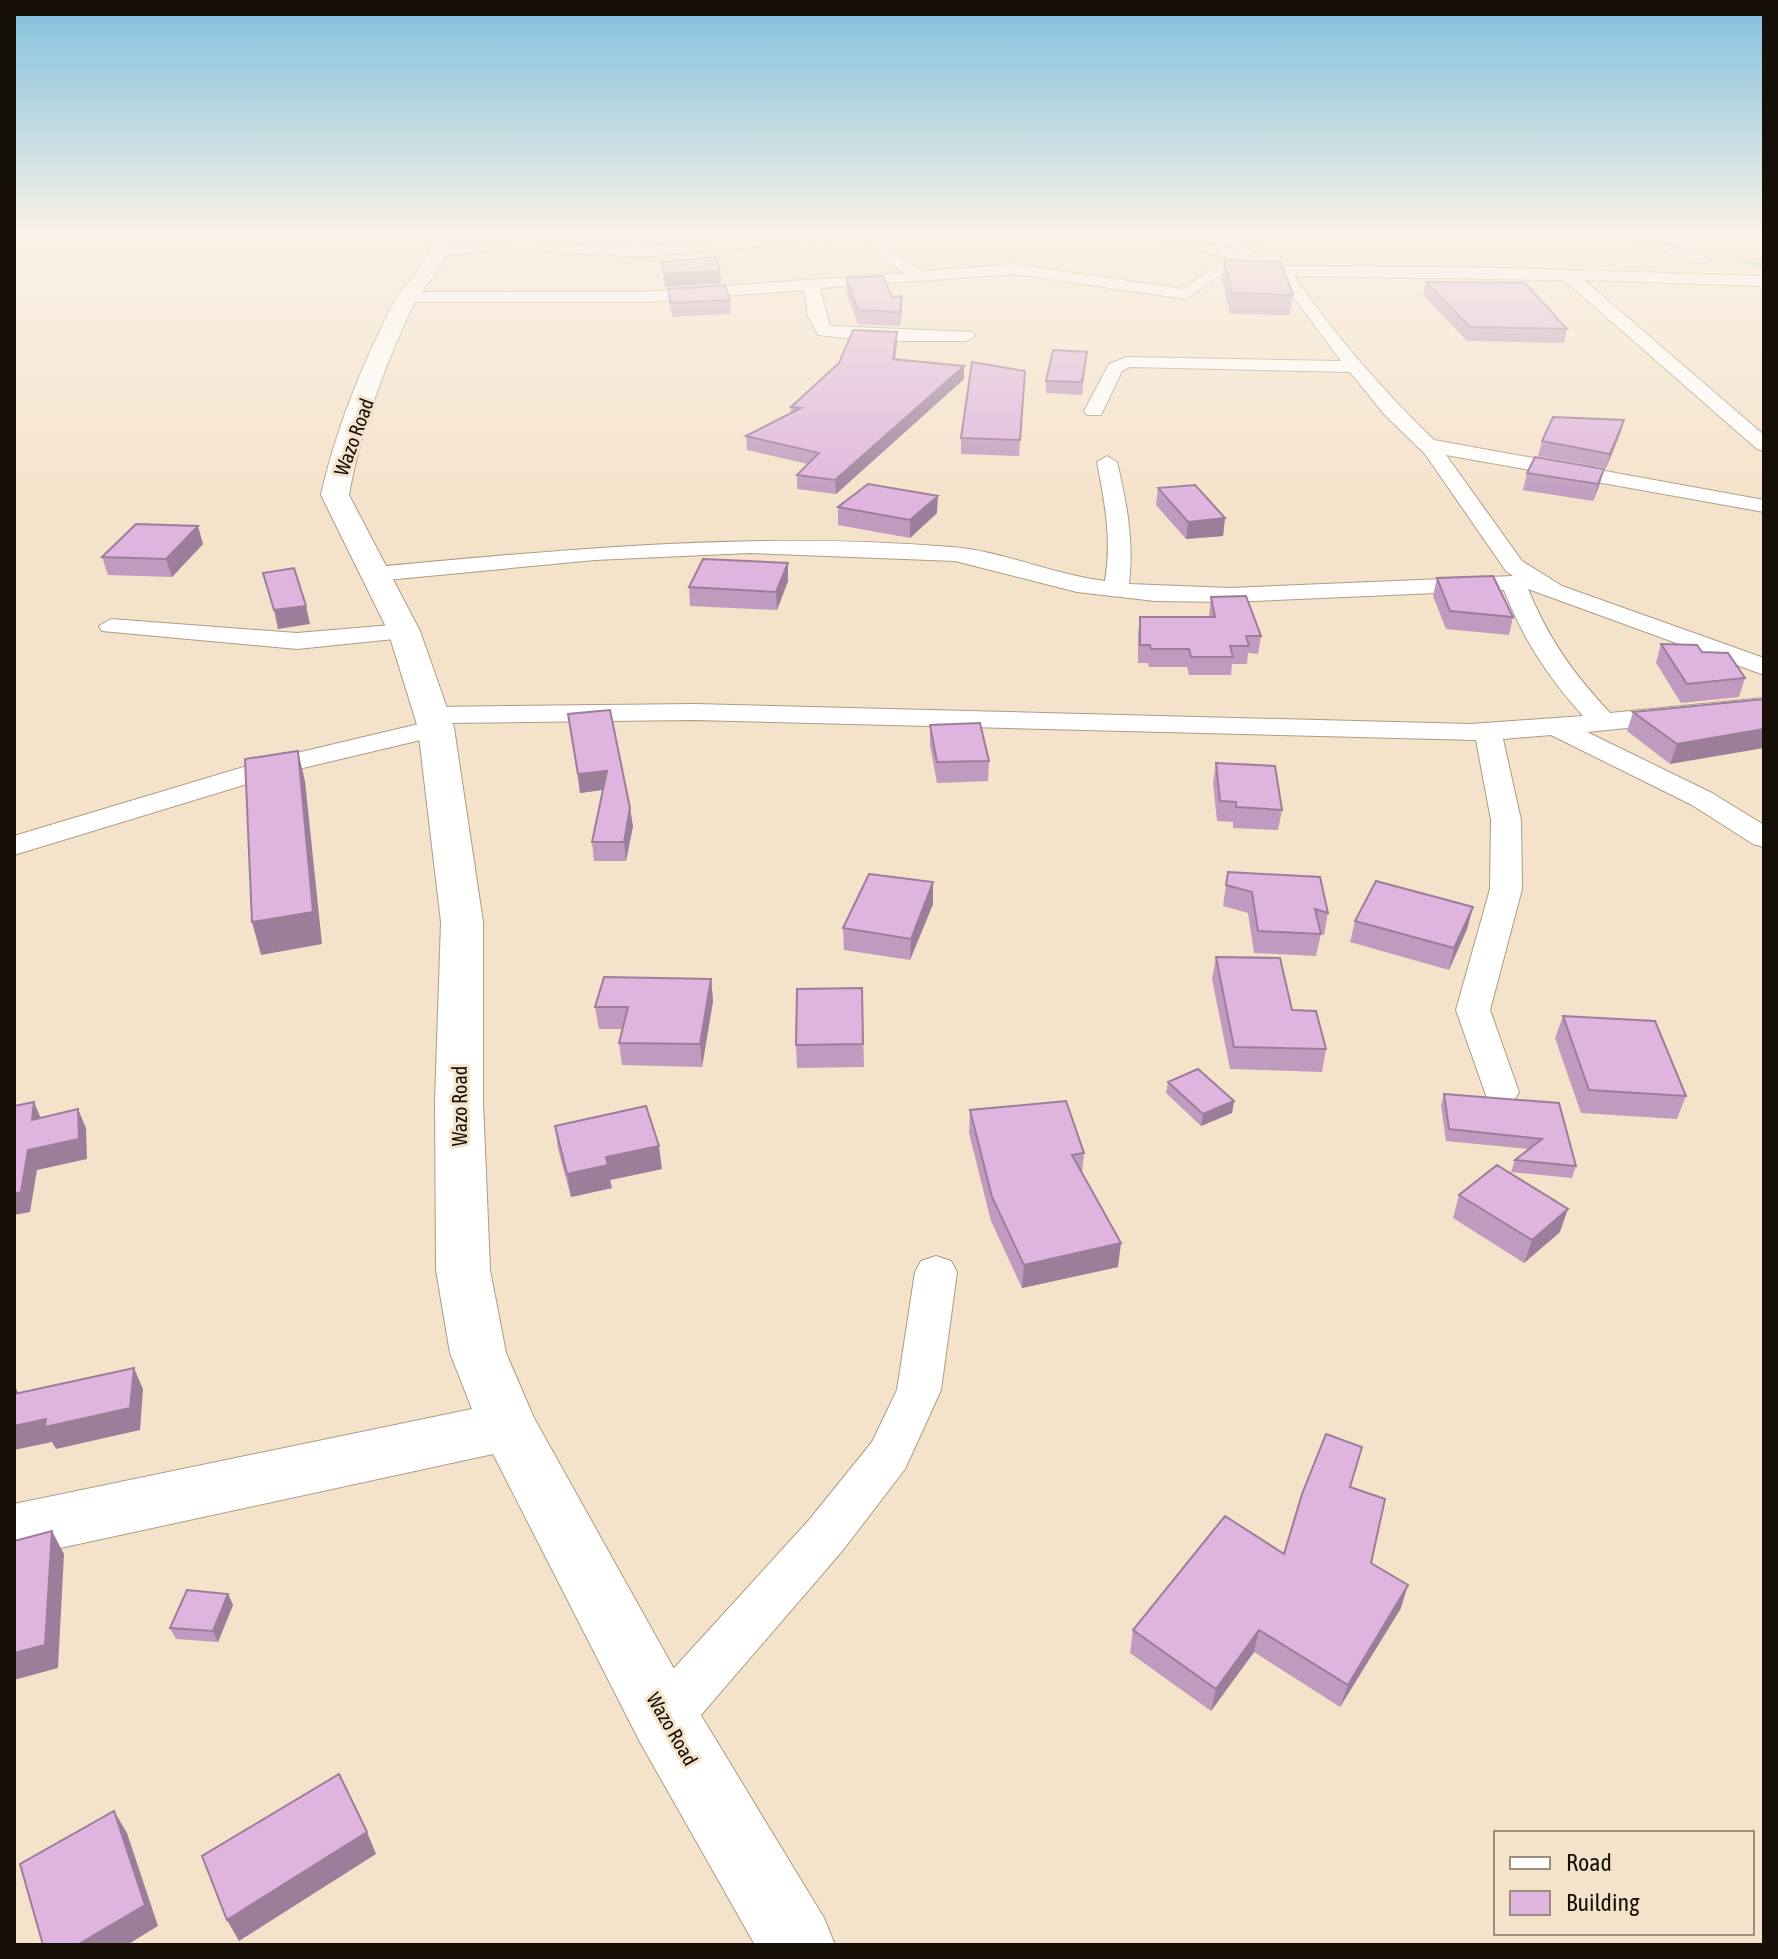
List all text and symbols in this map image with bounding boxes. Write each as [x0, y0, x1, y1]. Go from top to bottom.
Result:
street label: Wazo Road [329, 395, 378, 479]
street label: Wazo Road [448, 1066, 471, 1146]
street label: Wazo Road [642, 1688, 703, 1769]
legend [1494, 1831, 1754, 1935]
text: Road [1566, 1849, 1612, 1876]
text: Building [1566, 1889, 1640, 1916]

